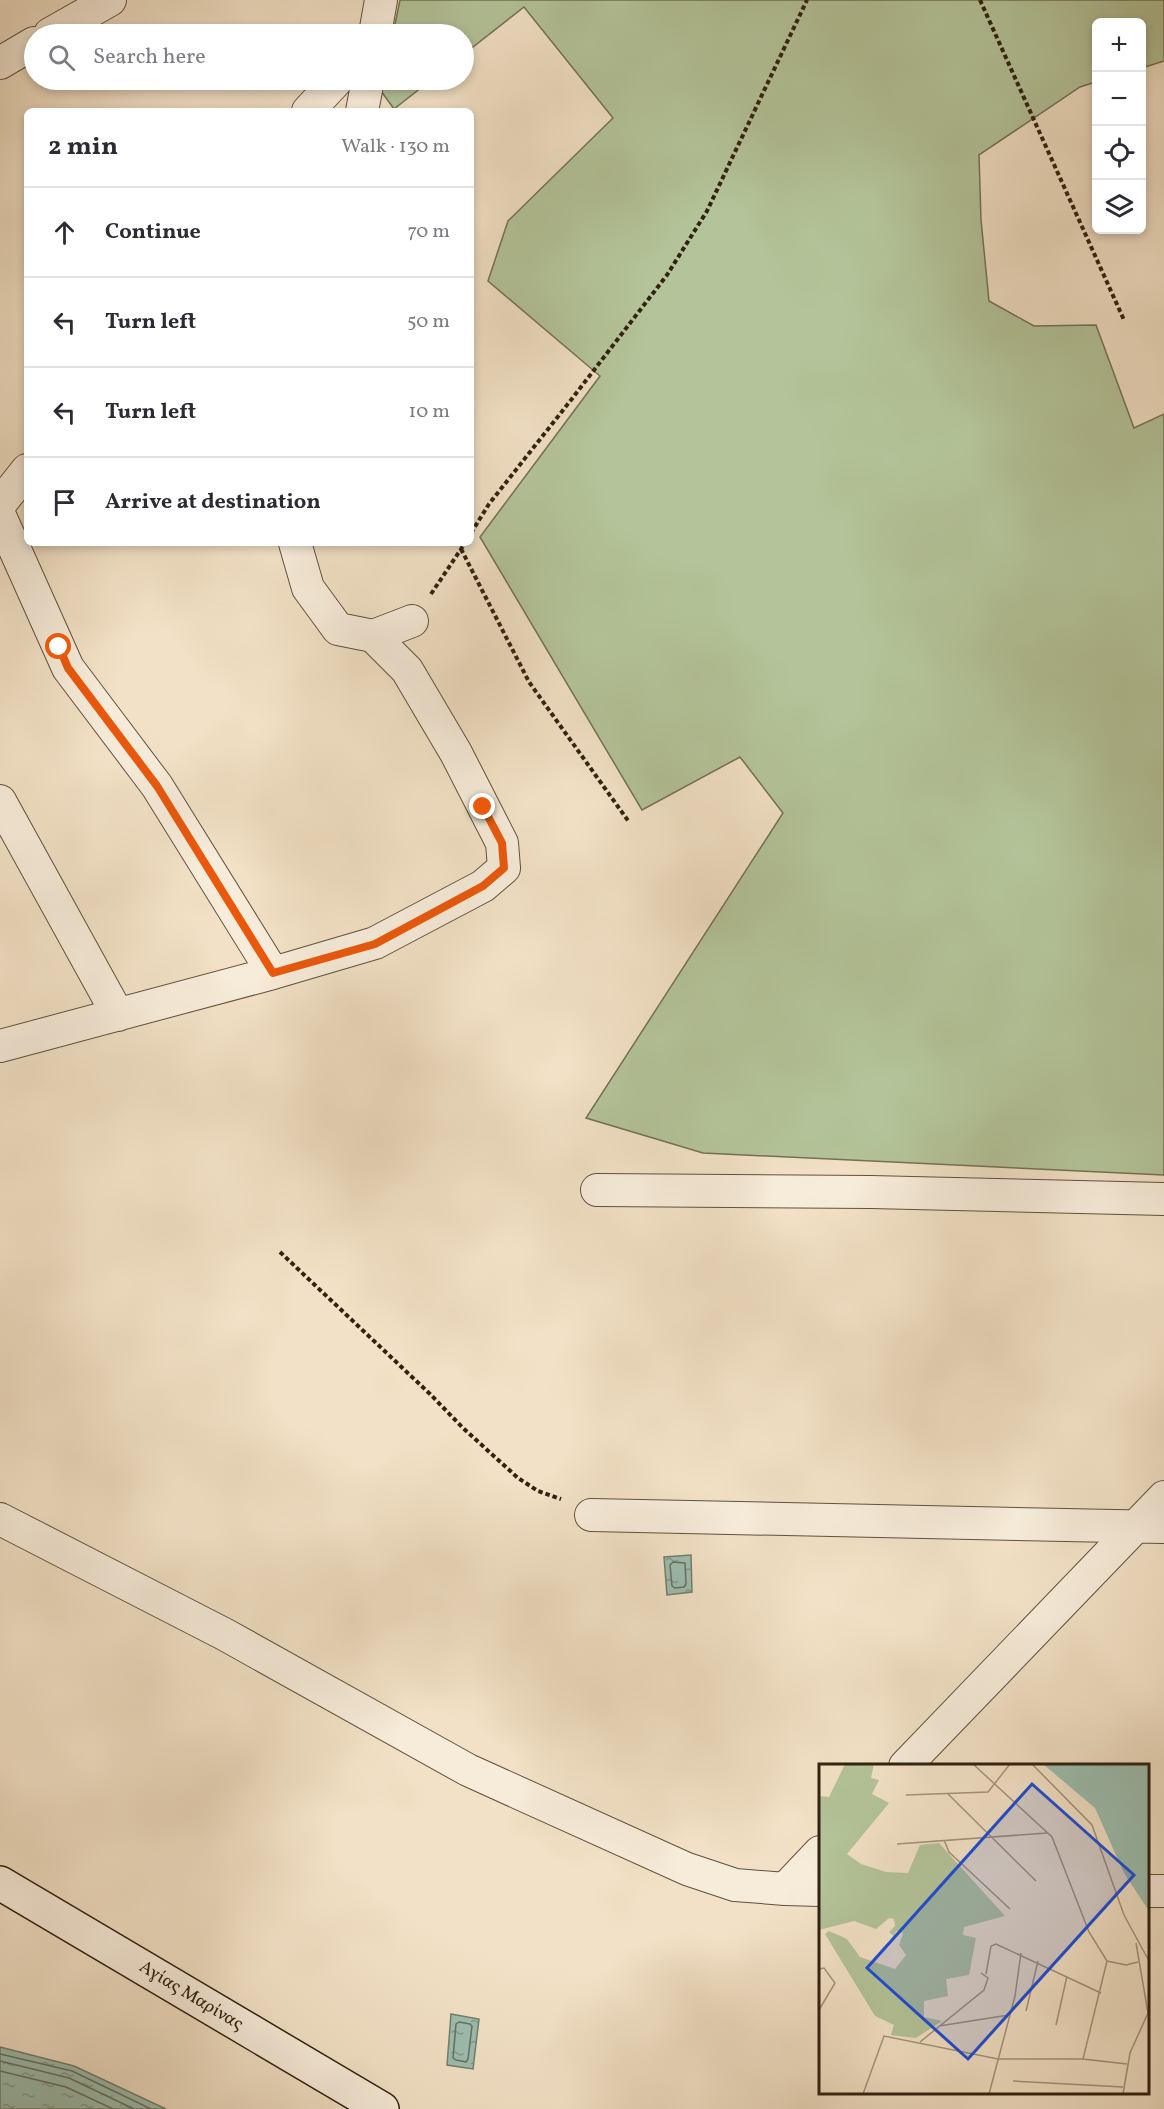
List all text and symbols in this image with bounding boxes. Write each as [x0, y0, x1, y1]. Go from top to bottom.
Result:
map controls [1092, 18, 1146, 234]
button: + [1092, 18, 1146, 72]
search box [24, 24, 474, 90]
icon: search [45, 41, 78, 74]
text: Search here [93, 42, 206, 73]
button: − [1092, 72, 1146, 126]
button: locate [1092, 126, 1146, 180]
text: 2 min [48, 129, 118, 165]
text: Walk · 130 m [341, 133, 450, 161]
button: layers [1092, 180, 1146, 234]
icon: ahead [48, 216, 81, 249]
text: Continue [105, 217, 201, 248]
text: 70 m [407, 218, 450, 246]
icon: left [48, 306, 81, 339]
text: Turn left [105, 307, 196, 338]
text: 50 m [407, 308, 450, 336]
icon: left [48, 396, 81, 429]
text: Turn left [105, 397, 196, 428]
text: 10 m [409, 398, 450, 426]
icon: arrive [48, 486, 81, 519]
text: Arrive at destination [105, 487, 321, 518]
route start [45, 633, 71, 659]
route end [469, 793, 495, 819]
inset map [819, 1764, 1149, 2094]
street label: Αγίας Μαρίνας [134, 1955, 248, 2037]

